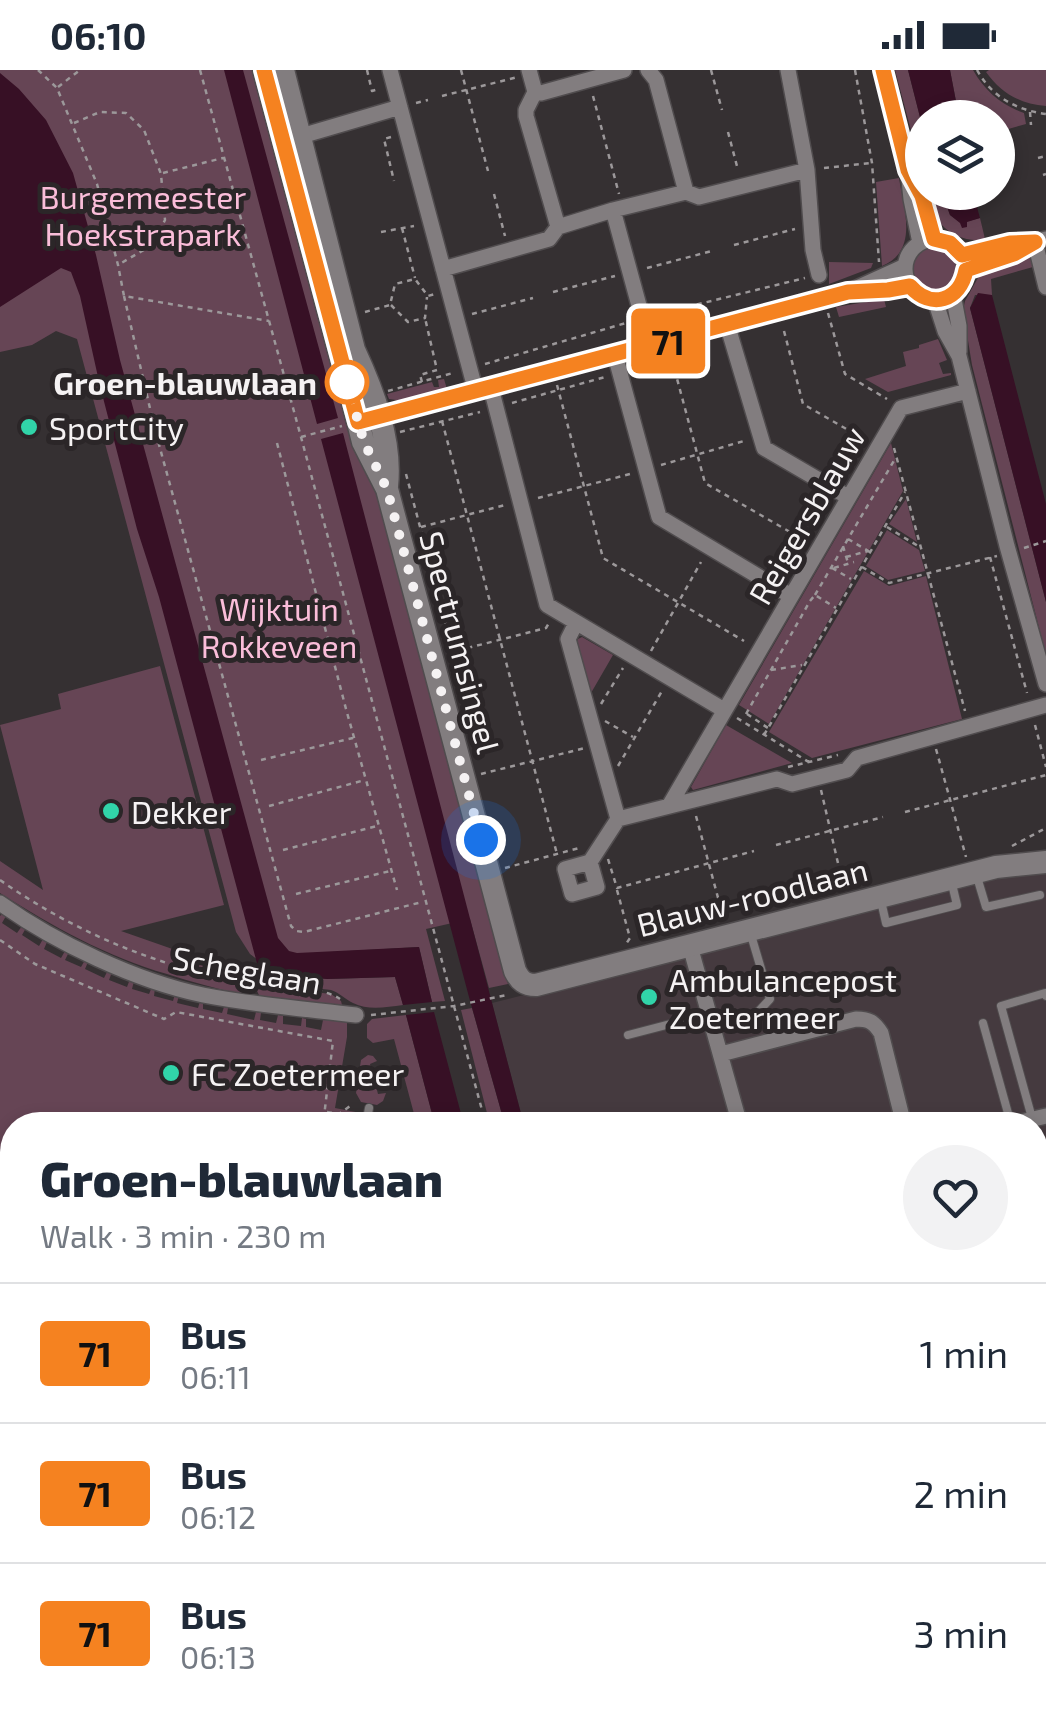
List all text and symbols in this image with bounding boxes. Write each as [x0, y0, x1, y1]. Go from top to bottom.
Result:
text: 06:10 [50, 12, 147, 58]
map controls [905, 100, 1015, 210]
button: layers [905, 100, 1015, 210]
park label: Burgemeester Hoekstrapark [40, 177, 246, 252]
line badge: 71 [623, 308, 713, 374]
text: 71 [651, 320, 685, 362]
marker: Groen-blauwlaan [326, 361, 368, 403]
place label: Groen-blauwlaan [53, 363, 317, 401]
place label: SportCity [49, 408, 184, 446]
marker: SportCity [18, 416, 40, 438]
street label: Reigersblauw [740, 419, 872, 611]
street label: Spectrumsingel [413, 527, 509, 757]
park label: Wijktuin Rokkeveen [201, 589, 357, 664]
place label: Dekker [131, 792, 232, 830]
marker: Dekker [100, 800, 122, 822]
your location [456, 815, 506, 865]
street label: Blauw-roodlaan [633, 849, 871, 943]
street label: Scheglaan [170, 937, 324, 1001]
place label: Ambulancepost Zoetermeer [669, 960, 897, 1035]
marker: Ambulancepost Zoetermeer [638, 986, 660, 1008]
place label: FC Zoetermeer [191, 1054, 404, 1092]
marker: FC Zoetermeer [160, 1062, 182, 1084]
button: heart [903, 1145, 1008, 1250]
text: Groen-blauwlaan [40, 1149, 443, 1207]
text: Walk · 3 min · 230 m [40, 1216, 326, 1254]
text: Bus [180, 1311, 247, 1357]
text: 1 min [920, 1330, 1008, 1376]
text: 71 [78, 1332, 112, 1374]
text: 06:11 [180, 1357, 251, 1395]
text: Bus [180, 1451, 247, 1497]
text: 2 min [913, 1470, 1008, 1516]
text: 71 [78, 1472, 112, 1514]
text: 06:12 [180, 1497, 256, 1535]
text: Bus [180, 1591, 247, 1637]
text: 3 min [914, 1610, 1008, 1656]
text: 71 [78, 1612, 112, 1654]
text: 06:13 [180, 1637, 256, 1675]

